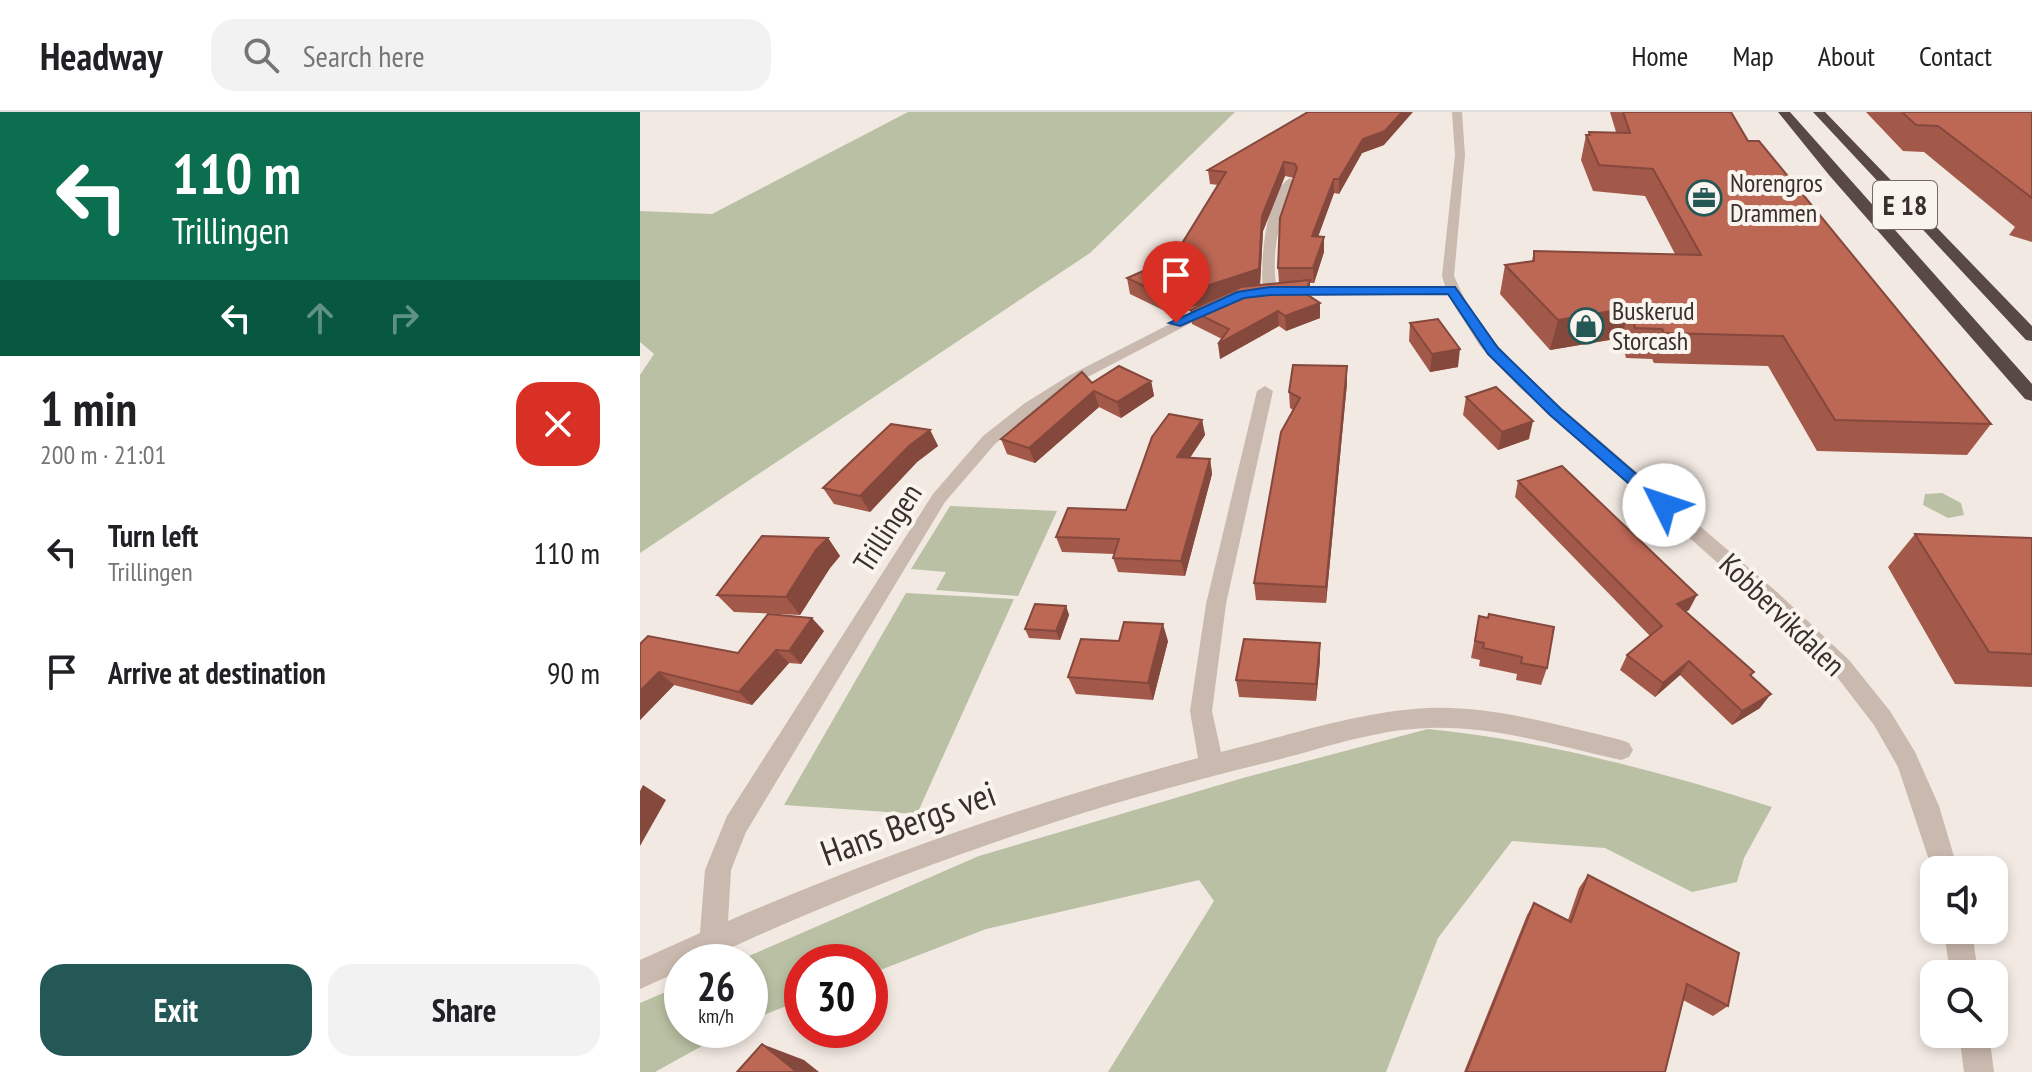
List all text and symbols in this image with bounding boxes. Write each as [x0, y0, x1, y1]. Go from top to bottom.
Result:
search box [211, 19, 771, 91]
text: Headway [40, 31, 163, 80]
icon: search [239, 33, 283, 77]
text: Search here [303, 36, 425, 75]
text: Home [1632, 37, 1688, 74]
text: Map [1732, 37, 1774, 74]
text: About [1818, 37, 1875, 74]
text: Contact [1919, 37, 1992, 74]
text: 110 m [172, 137, 301, 209]
icon: left [40, 144, 144, 248]
place label: Norengros Drammen [1730, 166, 1823, 229]
office icon: Norengros Drammen [1685, 179, 1723, 217]
road number: E 18 [1873, 181, 1937, 229]
text: Trillingen [172, 207, 289, 254]
pin [1142, 241, 1210, 323]
icon: arrive [1154, 253, 1198, 297]
place label: Buskerud Storcash [1612, 294, 1695, 357]
icon: left [214, 296, 258, 340]
icon: ahead [298, 296, 342, 340]
icon: right [382, 296, 426, 340]
shop icon: Buskerud Storcash [1567, 307, 1605, 345]
text: 1 min [40, 377, 137, 439]
button: close [516, 382, 600, 466]
text: 200 m · 21:01 [40, 438, 166, 471]
position arrow [1622, 463, 1706, 547]
street label: Trillingen [844, 476, 930, 579]
text: Turn left [108, 516, 198, 555]
icon: left [40, 530, 84, 574]
text: 110 m [534, 533, 600, 572]
street label: Kobbervikdalen [1712, 544, 1854, 684]
text: Trillingen [108, 555, 193, 588]
icon: arrive [40, 650, 84, 694]
text: Arrive at destination [108, 653, 326, 692]
text: 90 m [547, 653, 600, 692]
street label: Hans Bergs vei [814, 769, 1002, 876]
map controls [1920, 856, 2008, 1048]
button: sound [1920, 856, 2008, 944]
speed limit sign: 30 [784, 944, 888, 1048]
text: 26 [697, 960, 735, 1012]
button: search [1920, 960, 2008, 1048]
button: Exit [40, 964, 312, 1056]
button: Share [328, 964, 600, 1056]
text: km/h [698, 1003, 734, 1029]

